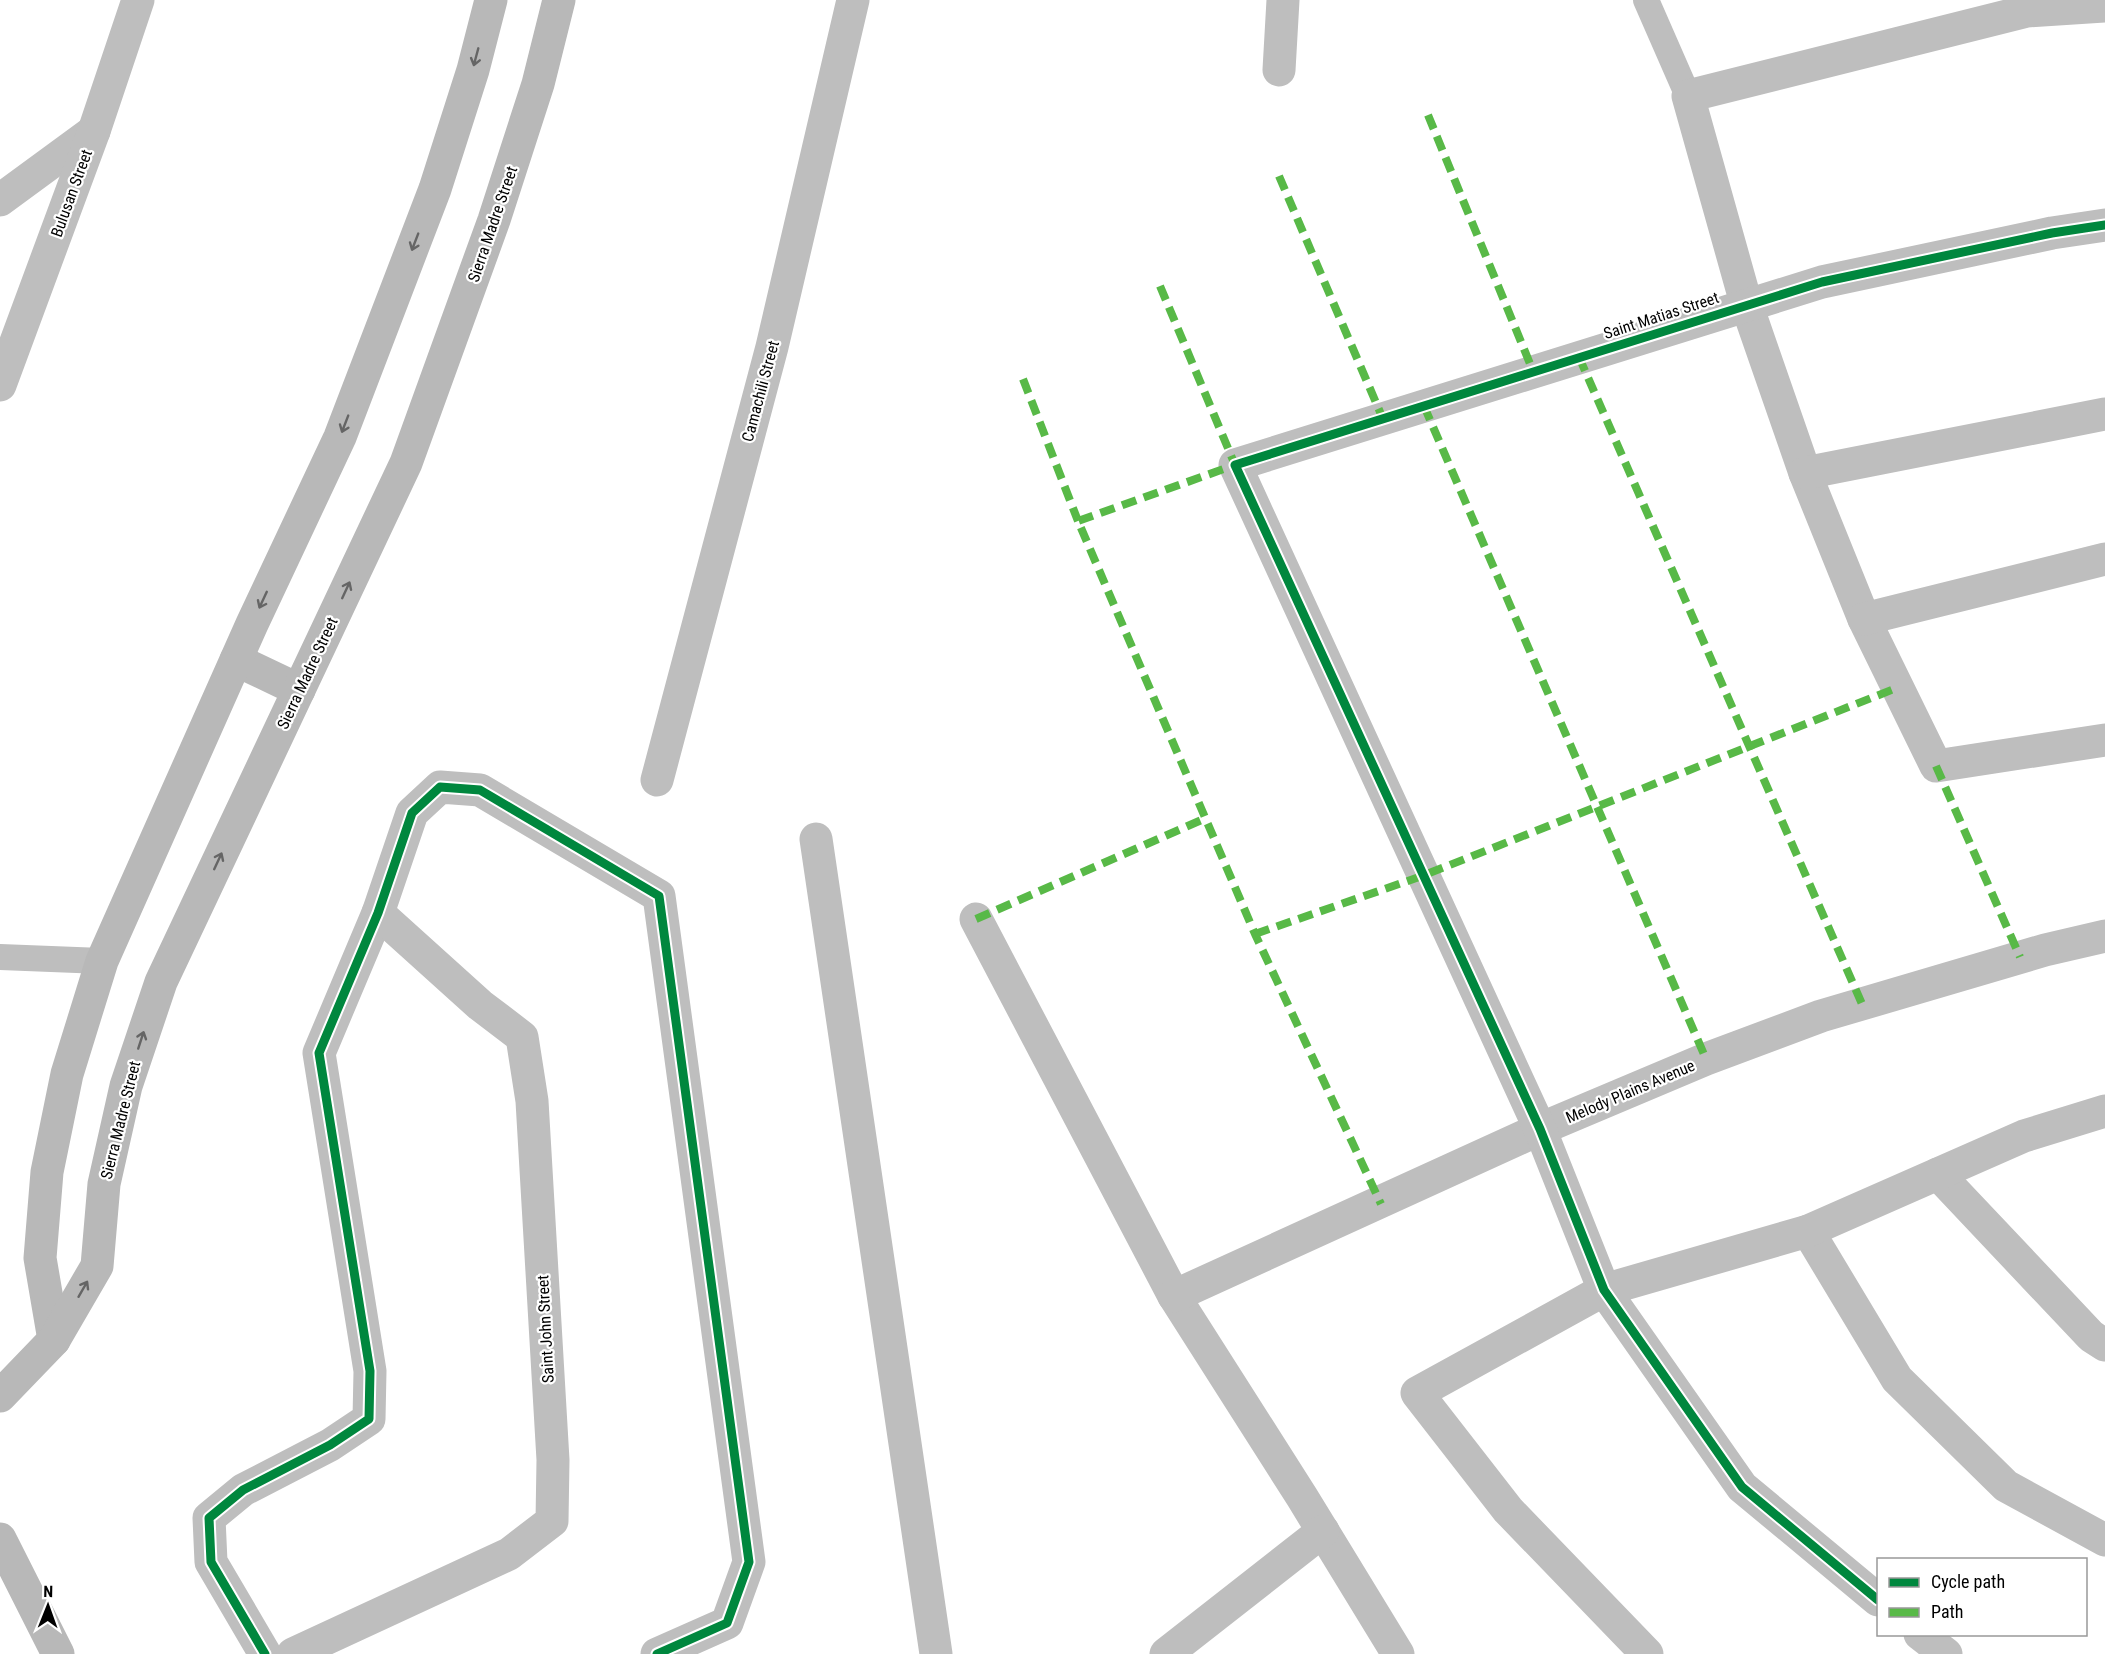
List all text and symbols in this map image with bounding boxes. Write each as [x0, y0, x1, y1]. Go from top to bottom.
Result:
one-way arrow [470, 47, 482, 66]
street label: Bulusan Street [47, 147, 96, 240]
street label: Sierra Madre Street [464, 163, 521, 285]
one-way arrow [408, 232, 419, 250]
street label: Saint Matias Street [1601, 288, 1721, 343]
street label: Camachili Street [738, 338, 783, 444]
one-way arrow [339, 414, 350, 432]
one-way arrow [341, 582, 352, 600]
one-way arrow [257, 591, 269, 609]
street label: Sierra Madre Street [273, 614, 342, 732]
one-way arrow [212, 853, 224, 871]
one-way arrow [136, 1031, 147, 1050]
street label: Melody Plains Avenue [1563, 1056, 1698, 1127]
street label: Sierra Madre Street [97, 1059, 144, 1181]
street label: Saint John Street [533, 1274, 558, 1383]
one-way arrow [78, 1281, 89, 1299]
legend [1877, 1558, 2087, 1636]
text: Cycle path [1931, 1571, 2005, 1592]
north arrow [18, 1576, 78, 1636]
text: N [43, 1582, 53, 1601]
text: Path [1931, 1601, 1964, 1622]

